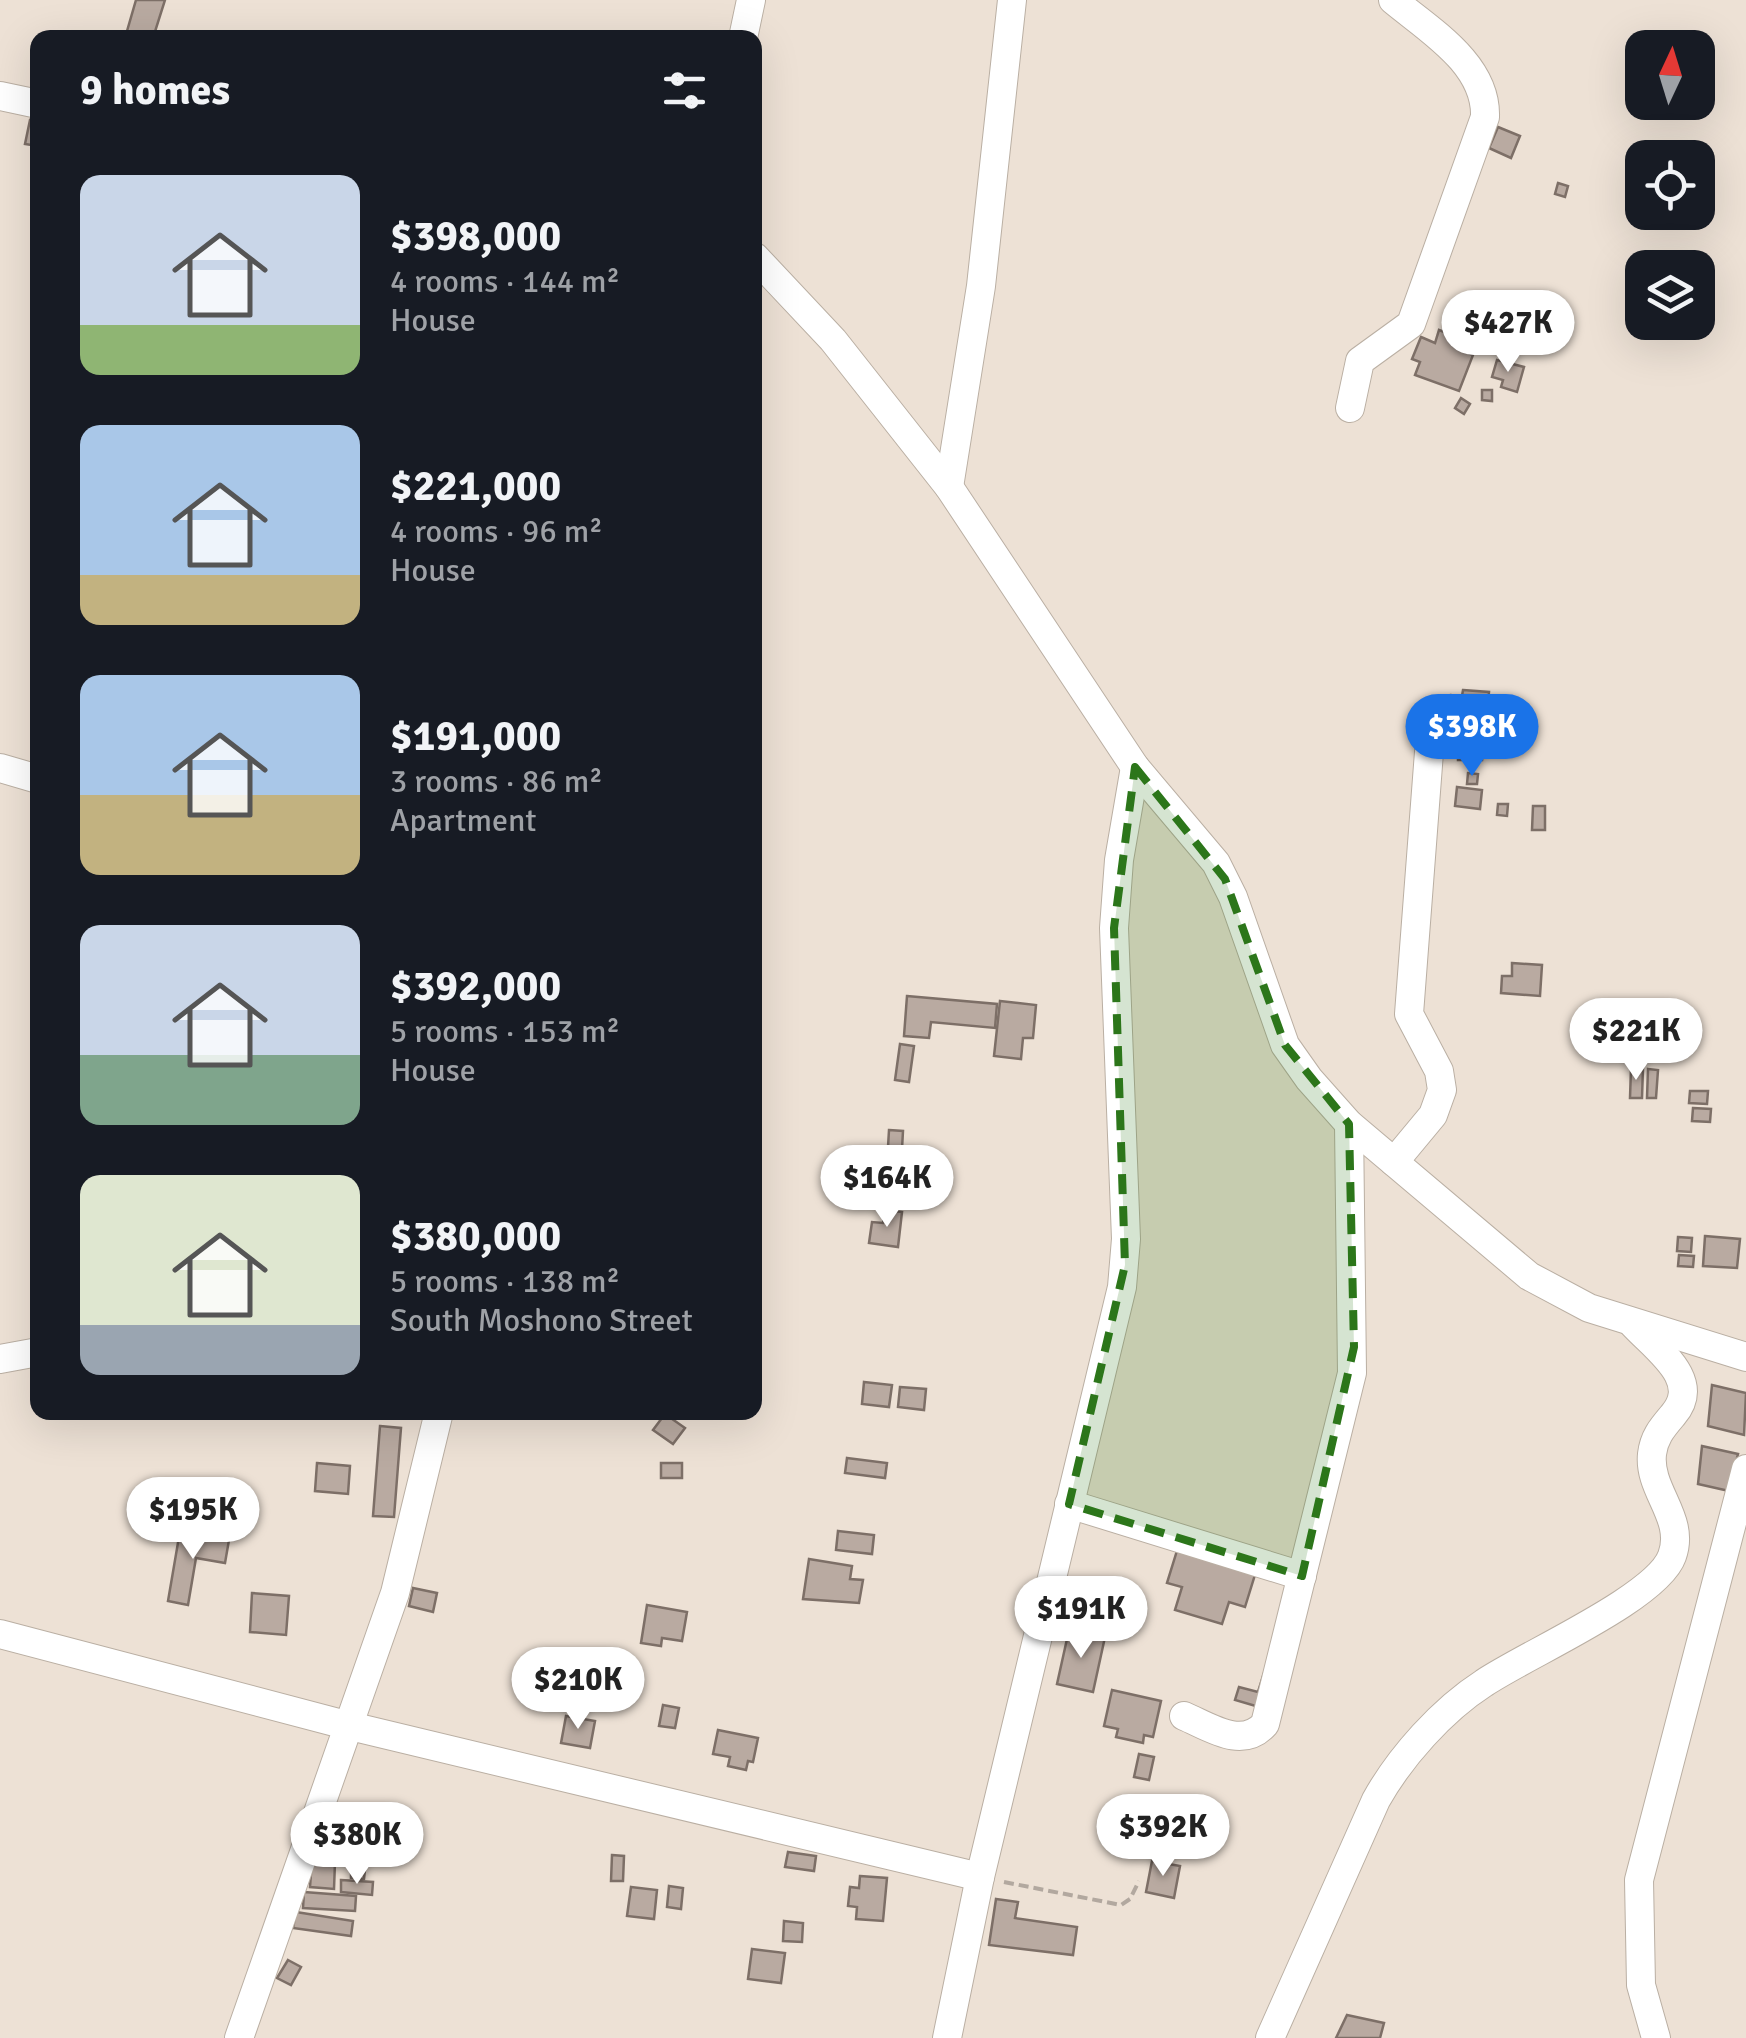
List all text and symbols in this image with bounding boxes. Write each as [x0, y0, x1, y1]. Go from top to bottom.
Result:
north arrow [1625, 30, 1715, 120]
map controls [1625, 30, 1715, 340]
icon: filters [657, 63, 712, 118]
text: 9 homes [80, 65, 230, 116]
button: locate [1625, 140, 1715, 230]
text: $398,000 [390, 211, 561, 262]
icon: home [160, 215, 280, 335]
button: layers [1625, 250, 1715, 340]
text: 4 rooms · 144 m² [390, 262, 620, 301]
pin: $427K [1438, 290, 1578, 375]
text: House [390, 301, 476, 340]
text: $427K [1464, 303, 1552, 342]
text: $221,000 [390, 461, 561, 512]
icon: home [160, 465, 280, 585]
text: 4 rooms · 96 m² [390, 512, 603, 551]
text: House [390, 551, 476, 590]
pin: $398K [1402, 694, 1542, 779]
text: $398K [1428, 707, 1516, 746]
text: $191,000 [390, 711, 561, 762]
icon: home [160, 715, 280, 835]
text: 3 rooms · 86 m² [390, 762, 603, 801]
text: Apartment [390, 801, 537, 840]
text: $392,000 [390, 961, 561, 1012]
icon: home [160, 965, 280, 1085]
pin: $221K [1566, 998, 1706, 1083]
text: $221K [1592, 1011, 1680, 1050]
text: 5 rooms · 153 m² [390, 1012, 620, 1051]
text: House [390, 1051, 476, 1090]
pin: $164K [817, 1145, 957, 1230]
text: $164K [843, 1158, 931, 1197]
text: $380,000 [390, 1211, 561, 1262]
icon: home [160, 1215, 280, 1335]
text: 5 rooms · 138 m² [390, 1262, 620, 1301]
text: South Moshono Street [390, 1301, 693, 1340]
pin: $195K [123, 1477, 263, 1562]
text: $195K [149, 1490, 237, 1529]
pin: $191K [1011, 1576, 1151, 1661]
text: $191K [1037, 1589, 1125, 1628]
pin: $210K [508, 1647, 648, 1732]
text: $210K [534, 1660, 622, 1699]
pin: $392K [1093, 1794, 1233, 1879]
pin: $380K [287, 1802, 427, 1887]
text: $392K [1119, 1807, 1207, 1846]
text: $380K [313, 1815, 401, 1854]

